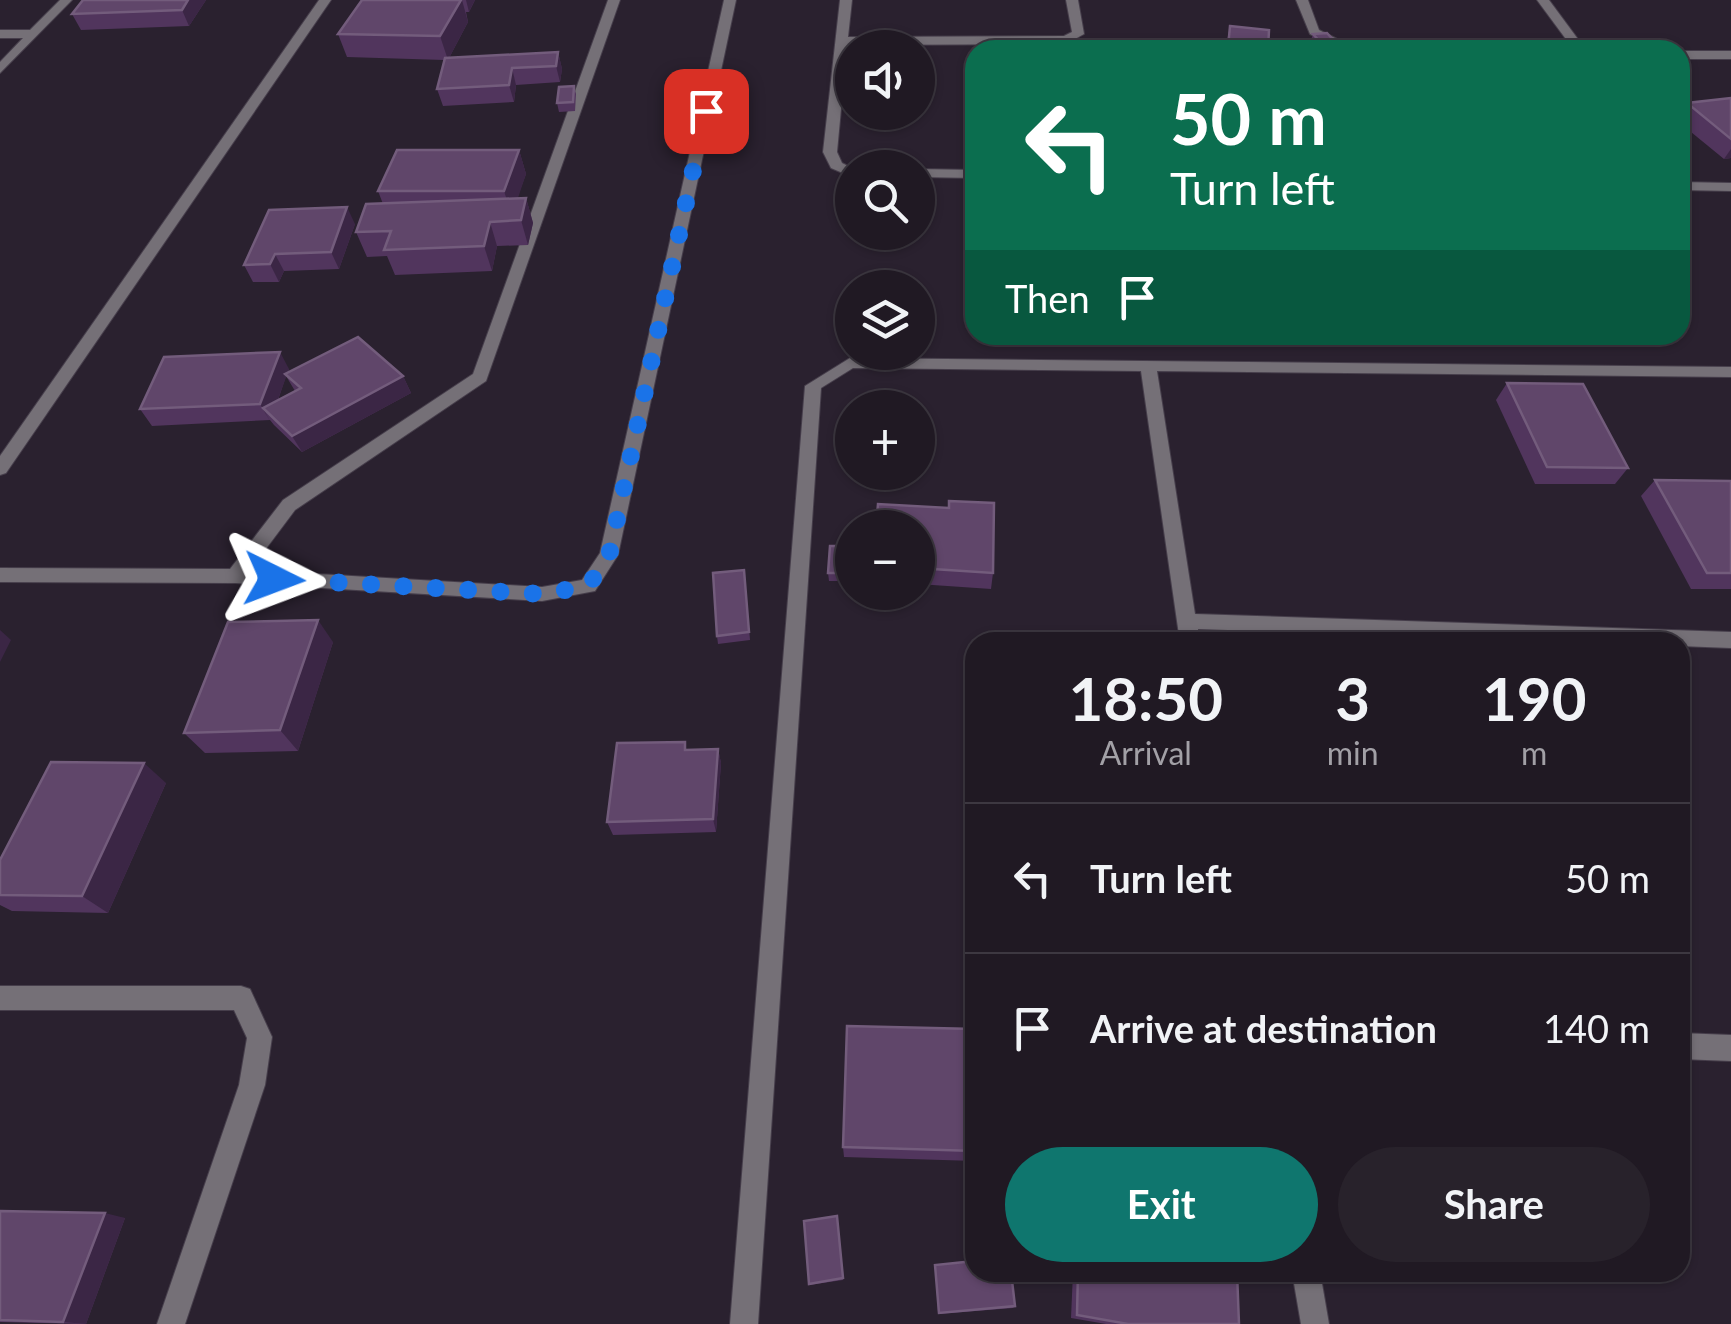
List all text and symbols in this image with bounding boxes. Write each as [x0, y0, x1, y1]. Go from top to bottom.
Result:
map controls [835, 30, 935, 610]
button: sound [835, 30, 935, 130]
pin [664, 69, 749, 154]
text: 50 m [1170, 76, 1327, 160]
icon: left [1005, 80, 1135, 210]
icon: arrive [679, 84, 734, 139]
button: search [835, 150, 935, 250]
text: Turn left [1170, 161, 1335, 215]
button: layers [835, 270, 935, 370]
icon: arrive [1110, 270, 1165, 325]
text: Then [1005, 275, 1090, 321]
button: + [835, 390, 935, 490]
button: − [835, 510, 935, 610]
position arrow [222, 527, 326, 631]
text: 18:50 [1069, 662, 1223, 734]
text: 3 [1335, 662, 1370, 734]
text: 190 [1482, 662, 1586, 734]
text: Arrival [1100, 733, 1192, 772]
text: min [1327, 733, 1379, 772]
text: m [1521, 733, 1547, 772]
icon: left [1005, 851, 1060, 906]
text: Turn left [1090, 855, 1232, 901]
text: 50 m [1565, 855, 1650, 901]
icon: arrive [1005, 1001, 1060, 1056]
text: Arrive at destination [1090, 1005, 1437, 1051]
text: 140 m [1543, 1005, 1650, 1051]
button: Exit [1005, 1147, 1318, 1262]
button: Share [1338, 1147, 1650, 1262]

